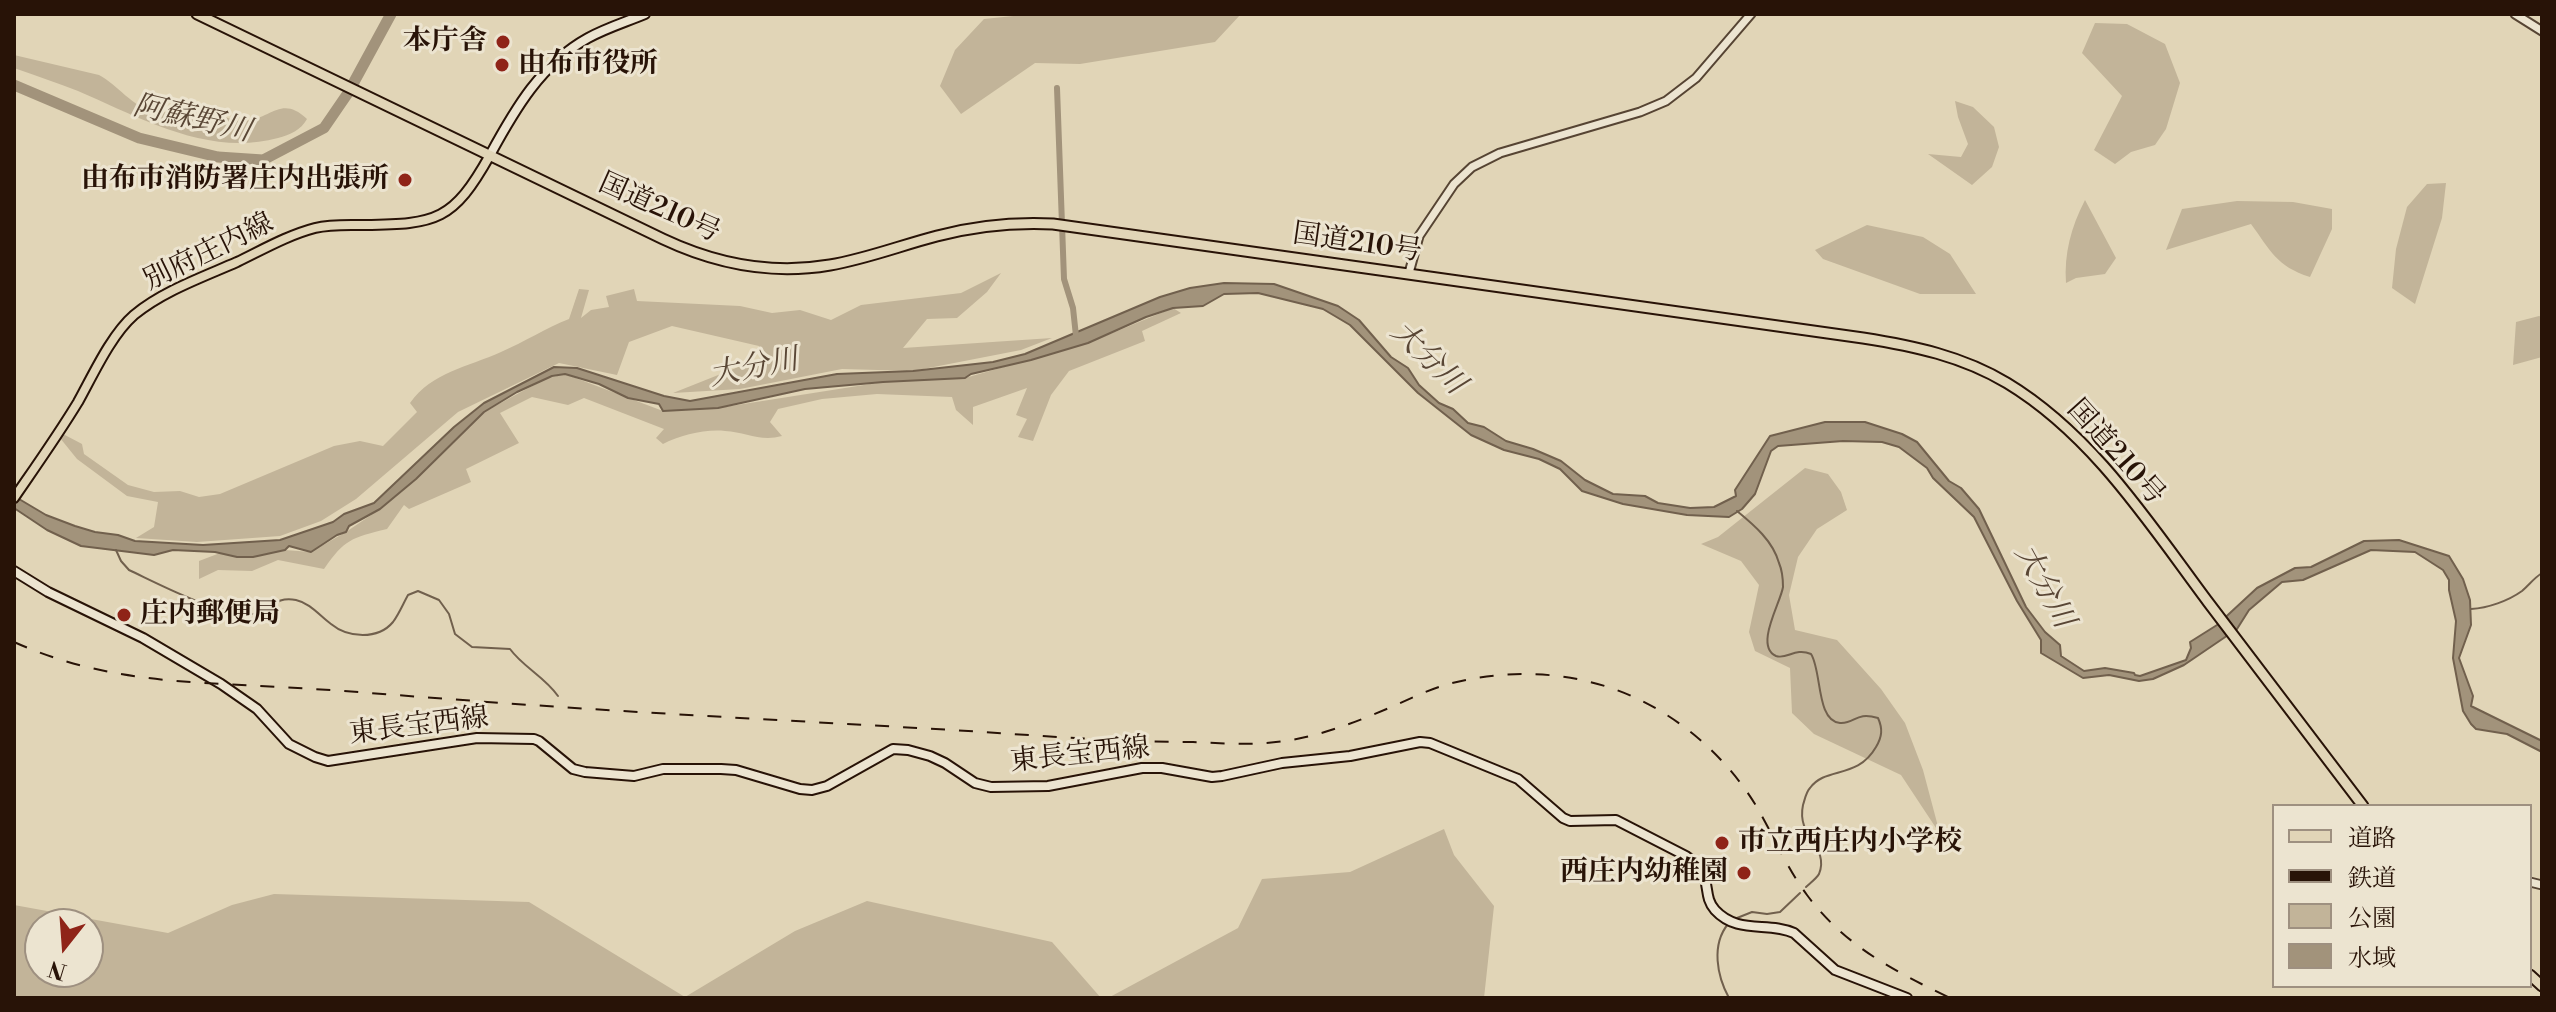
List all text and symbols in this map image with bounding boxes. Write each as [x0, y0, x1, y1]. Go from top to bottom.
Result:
place label: 本庁舎 [403, 25, 487, 59]
marker: 本庁舎 [494, 33, 512, 51]
place label: 由布市役所 [518, 48, 658, 82]
marker: 由布市役所 [493, 56, 511, 74]
water label: 阿蘇野川 [129, 89, 255, 151]
place label: 由布市消防署庄内出張所 [81, 163, 389, 197]
street label: 国道210号 [593, 167, 725, 251]
marker: 由布市消防署庄内出張所 [396, 171, 414, 189]
street label: 別府庄内線 [139, 207, 279, 299]
street label: 国道210号 [1290, 218, 1424, 270]
water label: 大分川 [1382, 315, 1472, 403]
water label: 大分川 [706, 343, 802, 395]
street label: 国道210号 [2059, 393, 2171, 513]
water label: 大分川 [2005, 539, 2081, 635]
place label: 庄内郵便局 [140, 598, 280, 632]
marker: 庄内郵便局 [115, 606, 133, 624]
street label: 東長宝西線 [347, 702, 491, 752]
street label: 東長宝西線 [1009, 732, 1151, 780]
legend [2272, 804, 2532, 988]
text: 道路 [2348, 824, 2396, 854]
place label: 市立西庄内小学校 [1738, 826, 1962, 860]
marker: 市立西庄内小学校 [1713, 834, 1731, 852]
place label: 西庄内幼稚園 [1560, 856, 1728, 890]
marker: 西庄内幼稚園 [1735, 864, 1753, 882]
text: 鉄道 [2348, 864, 2396, 894]
text: 公園 [2348, 904, 2396, 934]
north arrow [24, 908, 104, 988]
text: 水域 [2348, 944, 2396, 974]
text: N [45, 954, 70, 985]

